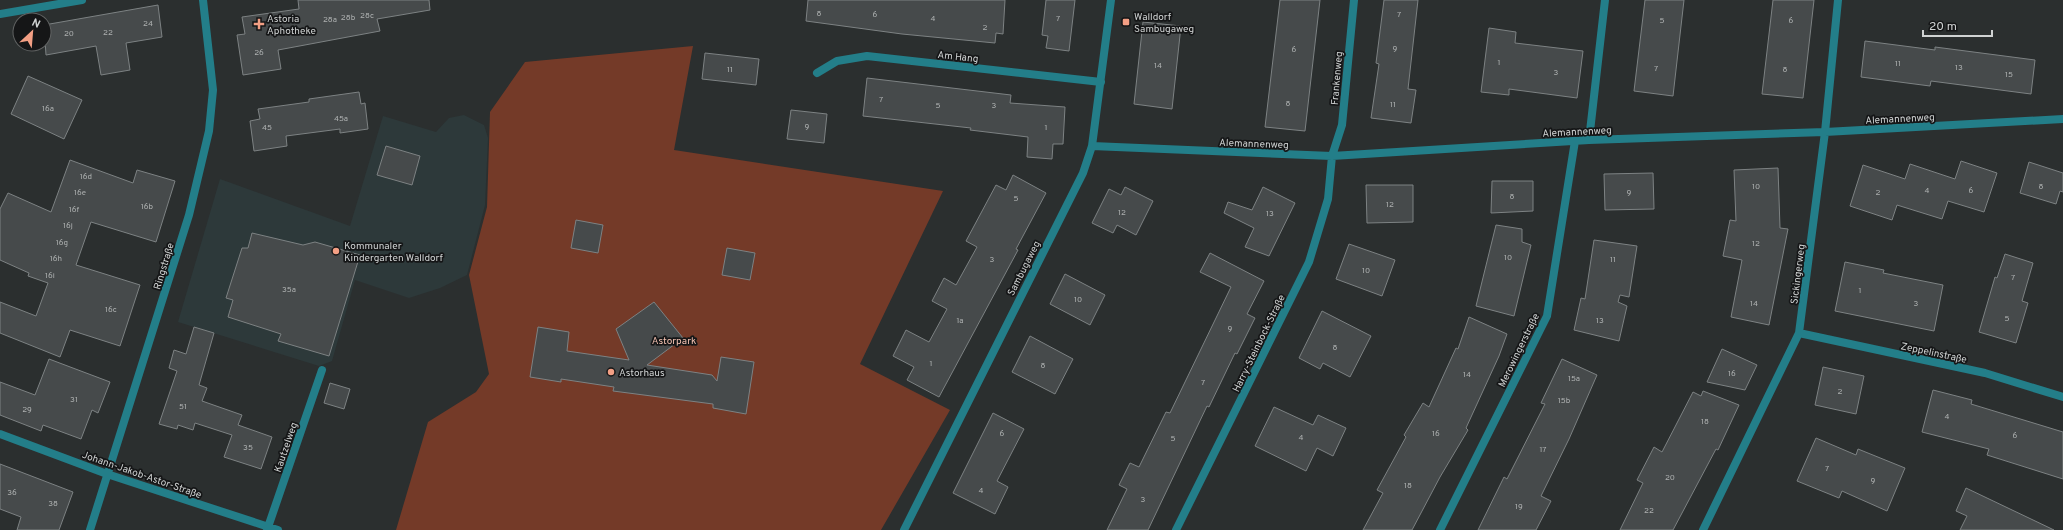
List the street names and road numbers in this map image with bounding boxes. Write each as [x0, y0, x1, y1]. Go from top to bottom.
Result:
street label: Am Hang [937, 49, 979, 66]
street label: Frankenweg [1329, 51, 1346, 106]
street label: Alemannenweg [1865, 111, 1935, 128]
street label: Alemannenweg [1542, 124, 1612, 141]
street label: Alemannenweg [1219, 137, 1289, 152]
street label: Sambugaweg [1005, 239, 1044, 298]
street label: Ringstraße [151, 241, 178, 291]
street label: Sickingerweg [1788, 243, 1809, 305]
street label: Harry-Steinbock-Straße [1230, 293, 1289, 394]
street label: Merowingerstraße [1496, 311, 1543, 390]
street label: Zeppelinstraße [1899, 340, 1968, 367]
street label: Kautzelweg [272, 421, 301, 474]
street label: Johann-Jakob-Astor-Straße [80, 449, 203, 502]

